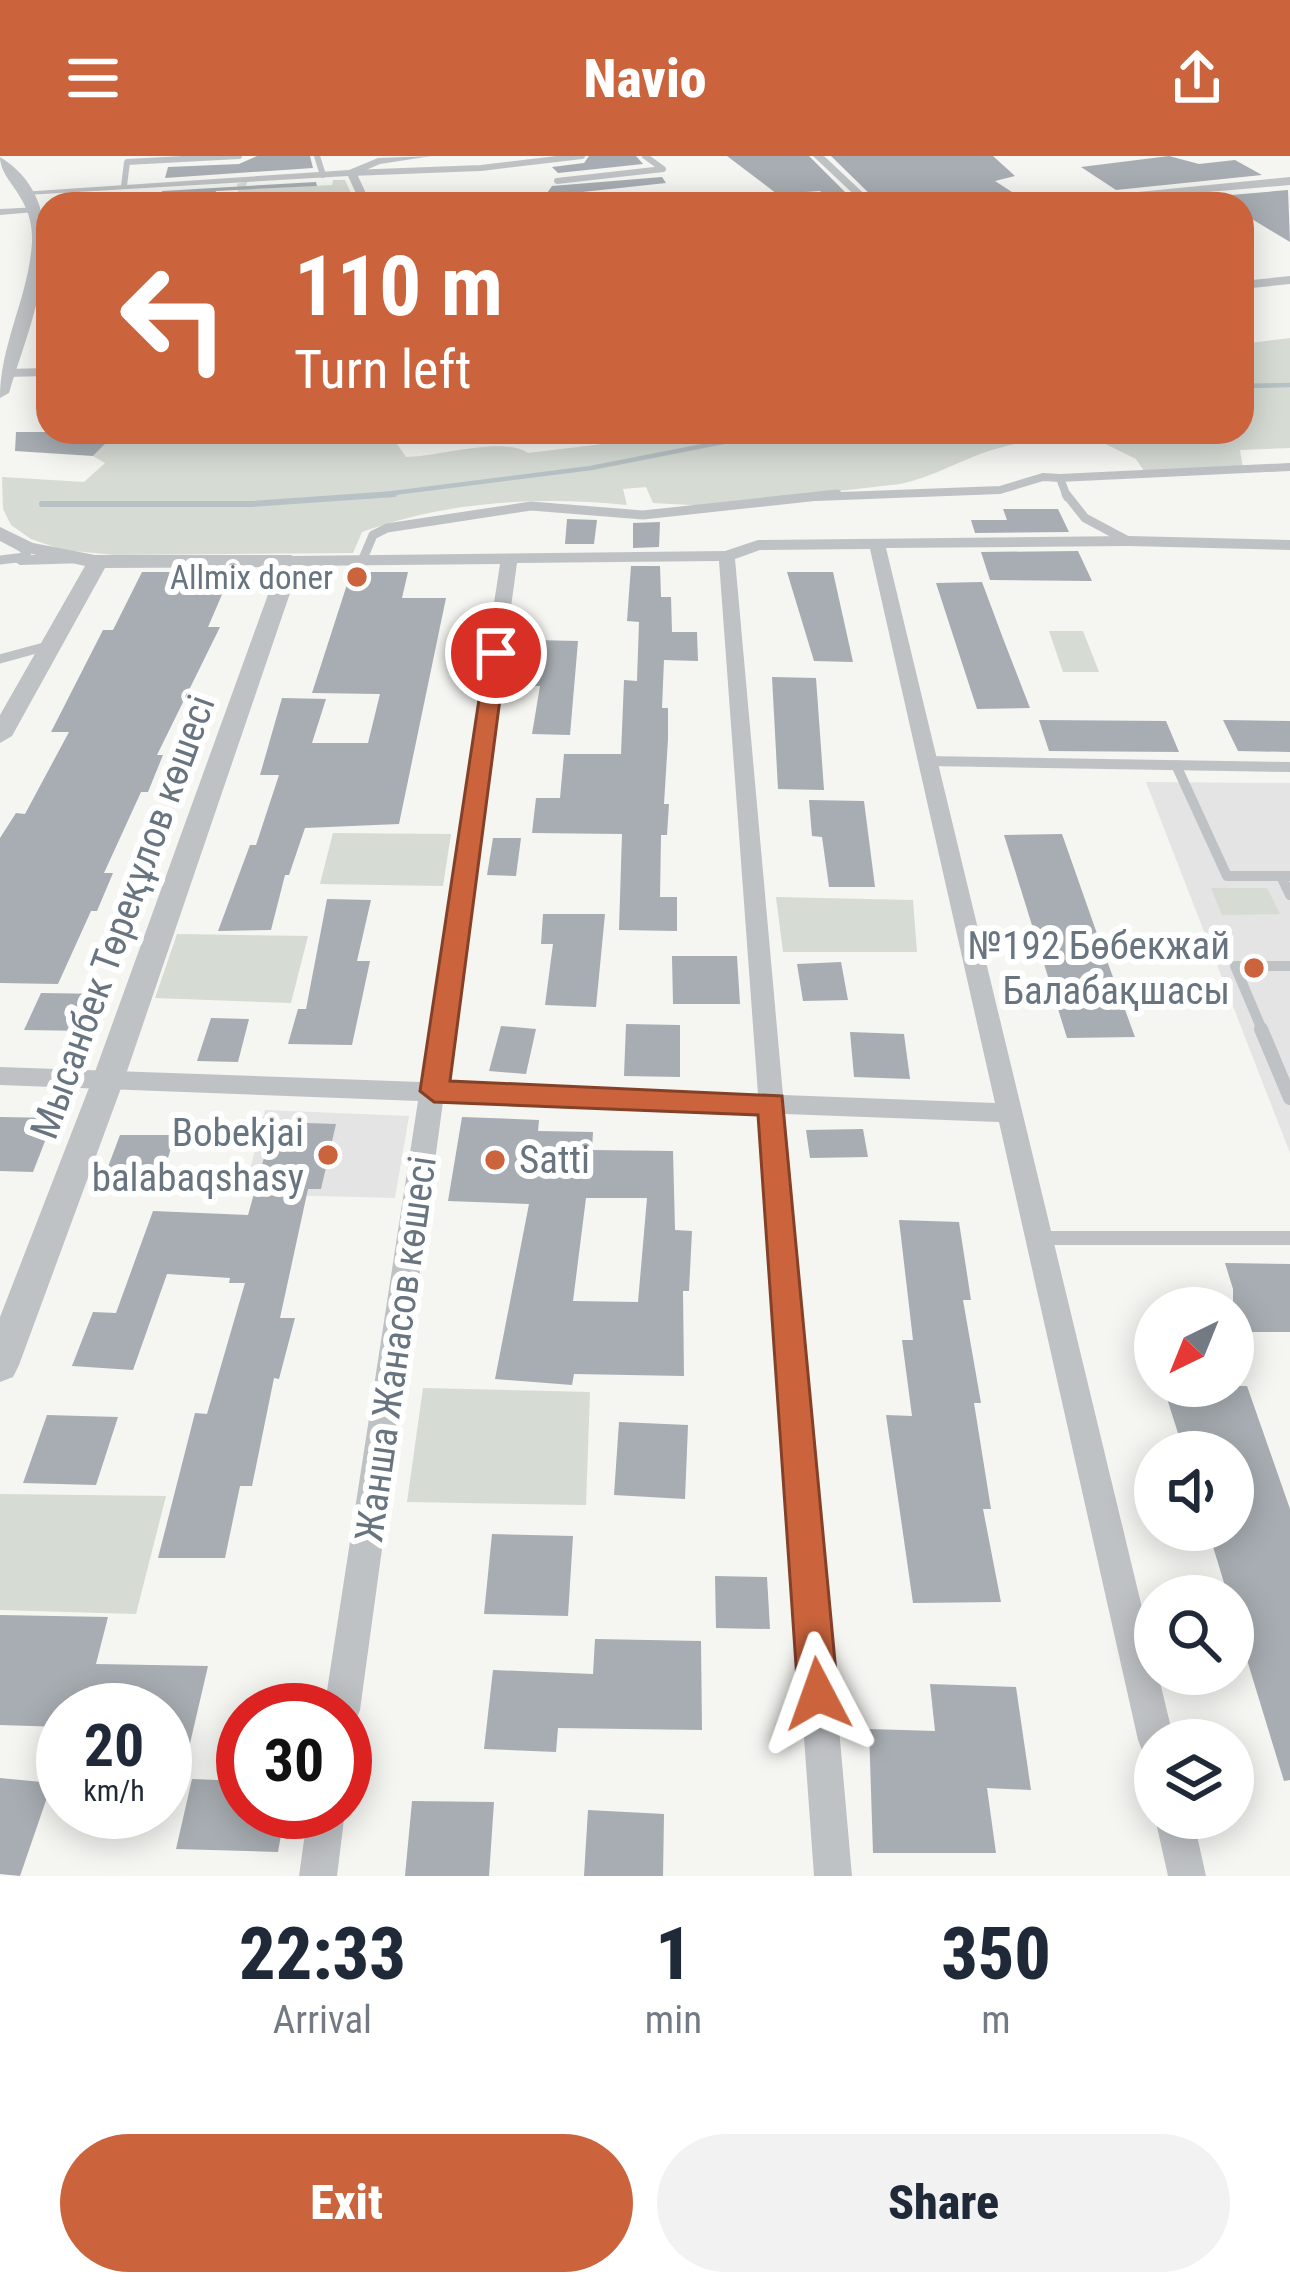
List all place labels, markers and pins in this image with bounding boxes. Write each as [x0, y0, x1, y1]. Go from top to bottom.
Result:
place label: Allmix doner [170, 558, 333, 597]
marker: Allmix doner [344, 564, 370, 590]
pin [445, 602, 547, 704]
place label: №192 Бөбекжай Балабақшасы [968, 923, 1230, 1014]
marker: №192 Бөбекжай Балабақшасы [1241, 955, 1267, 981]
place label: Bobekjai balabaqshasy [92, 1110, 304, 1201]
place label: Satti [519, 1137, 590, 1183]
marker: Bobekjai balabaqshasy [315, 1142, 341, 1168]
marker: Satti [482, 1147, 508, 1173]

